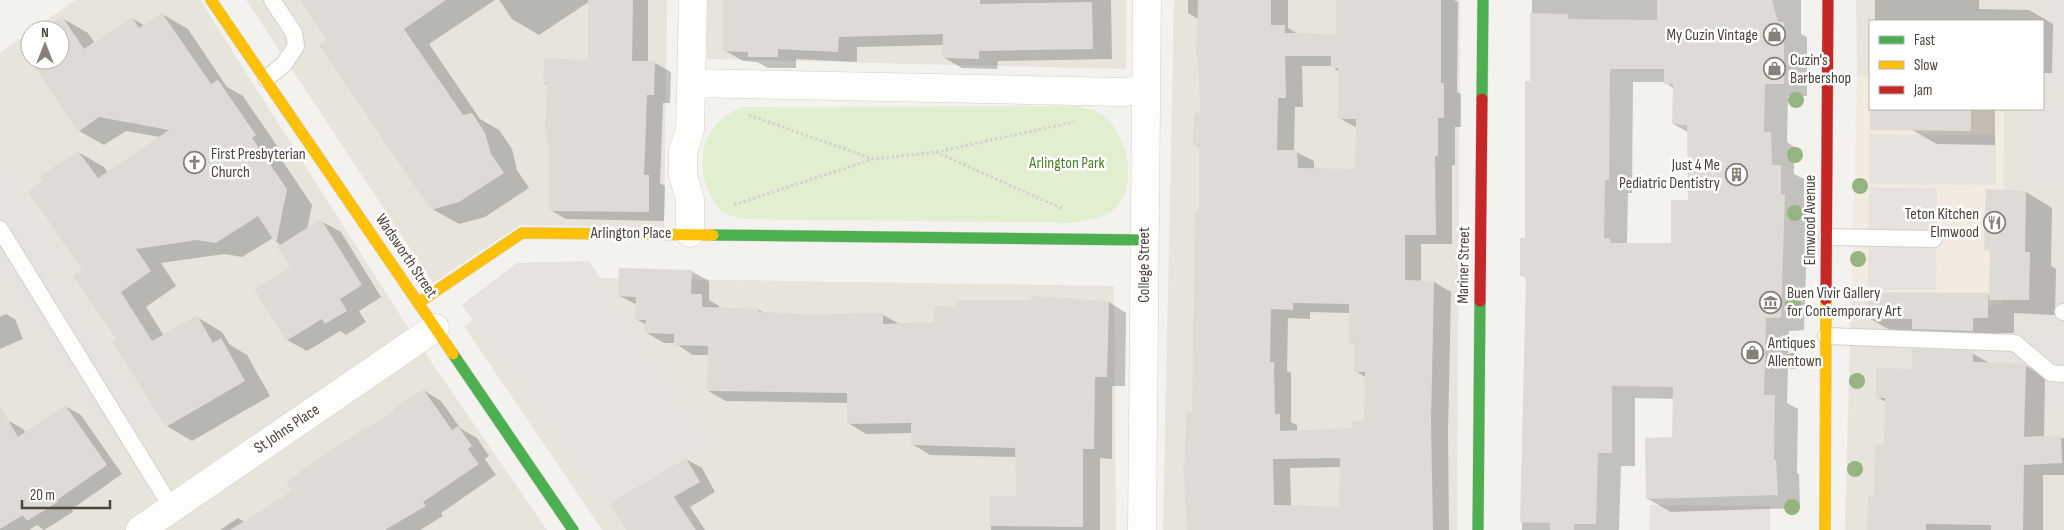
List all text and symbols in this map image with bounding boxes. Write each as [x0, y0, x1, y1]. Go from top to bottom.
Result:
north arrow [20, 20, 70, 70]
legend [1869, 20, 2044, 110]
shop icon: My Cuzin Vintage [1762, 23, 1786, 47]
text: N [41, 24, 49, 41]
place label: My Cuzin Vintage [1666, 26, 1758, 45]
text: Fast [1914, 31, 1936, 50]
place label: Cuzin's Barbershop [1790, 51, 1851, 88]
text: Slow [1914, 56, 1938, 75]
shop icon: Cuzin's Barbershop [1762, 57, 1786, 81]
text: Jam [1913, 81, 1932, 100]
place label: First Presbyterian Church [211, 145, 306, 182]
church icon: First Presbyterian Church [183, 151, 207, 175]
park label: Arlington Park [1028, 154, 1105, 173]
place label: Just 4 Me Pediatric Dentistry [1619, 156, 1720, 193]
building icon: Just 4 Me Pediatric Dentistry [1724, 162, 1748, 186]
street label: Elmwood Avenue [1801, 175, 1820, 265]
place label: Teton Kitchen Elmwood [1905, 205, 1979, 242]
street label: Wadsworth Street [371, 210, 441, 302]
restaurant icon: Teton Kitchen Elmwood [1983, 211, 2007, 235]
street label: Arlington Place [590, 224, 671, 243]
street label: Mariner Street [1454, 226, 1474, 304]
street label: College Street [1135, 227, 1154, 303]
place label: Buen Vivir Gallery for Contemporary Art [1787, 284, 1902, 321]
museum icon: Buen Vivir Gallery for Contemporary Art [1759, 290, 1783, 314]
place label: Antiques Allentown [1767, 334, 1822, 371]
shop icon: Antiques Allentown [1740, 340, 1764, 364]
street label: St Johns Place [251, 400, 323, 458]
scale bar [22, 478, 110, 510]
text: 20 m [30, 486, 55, 505]

